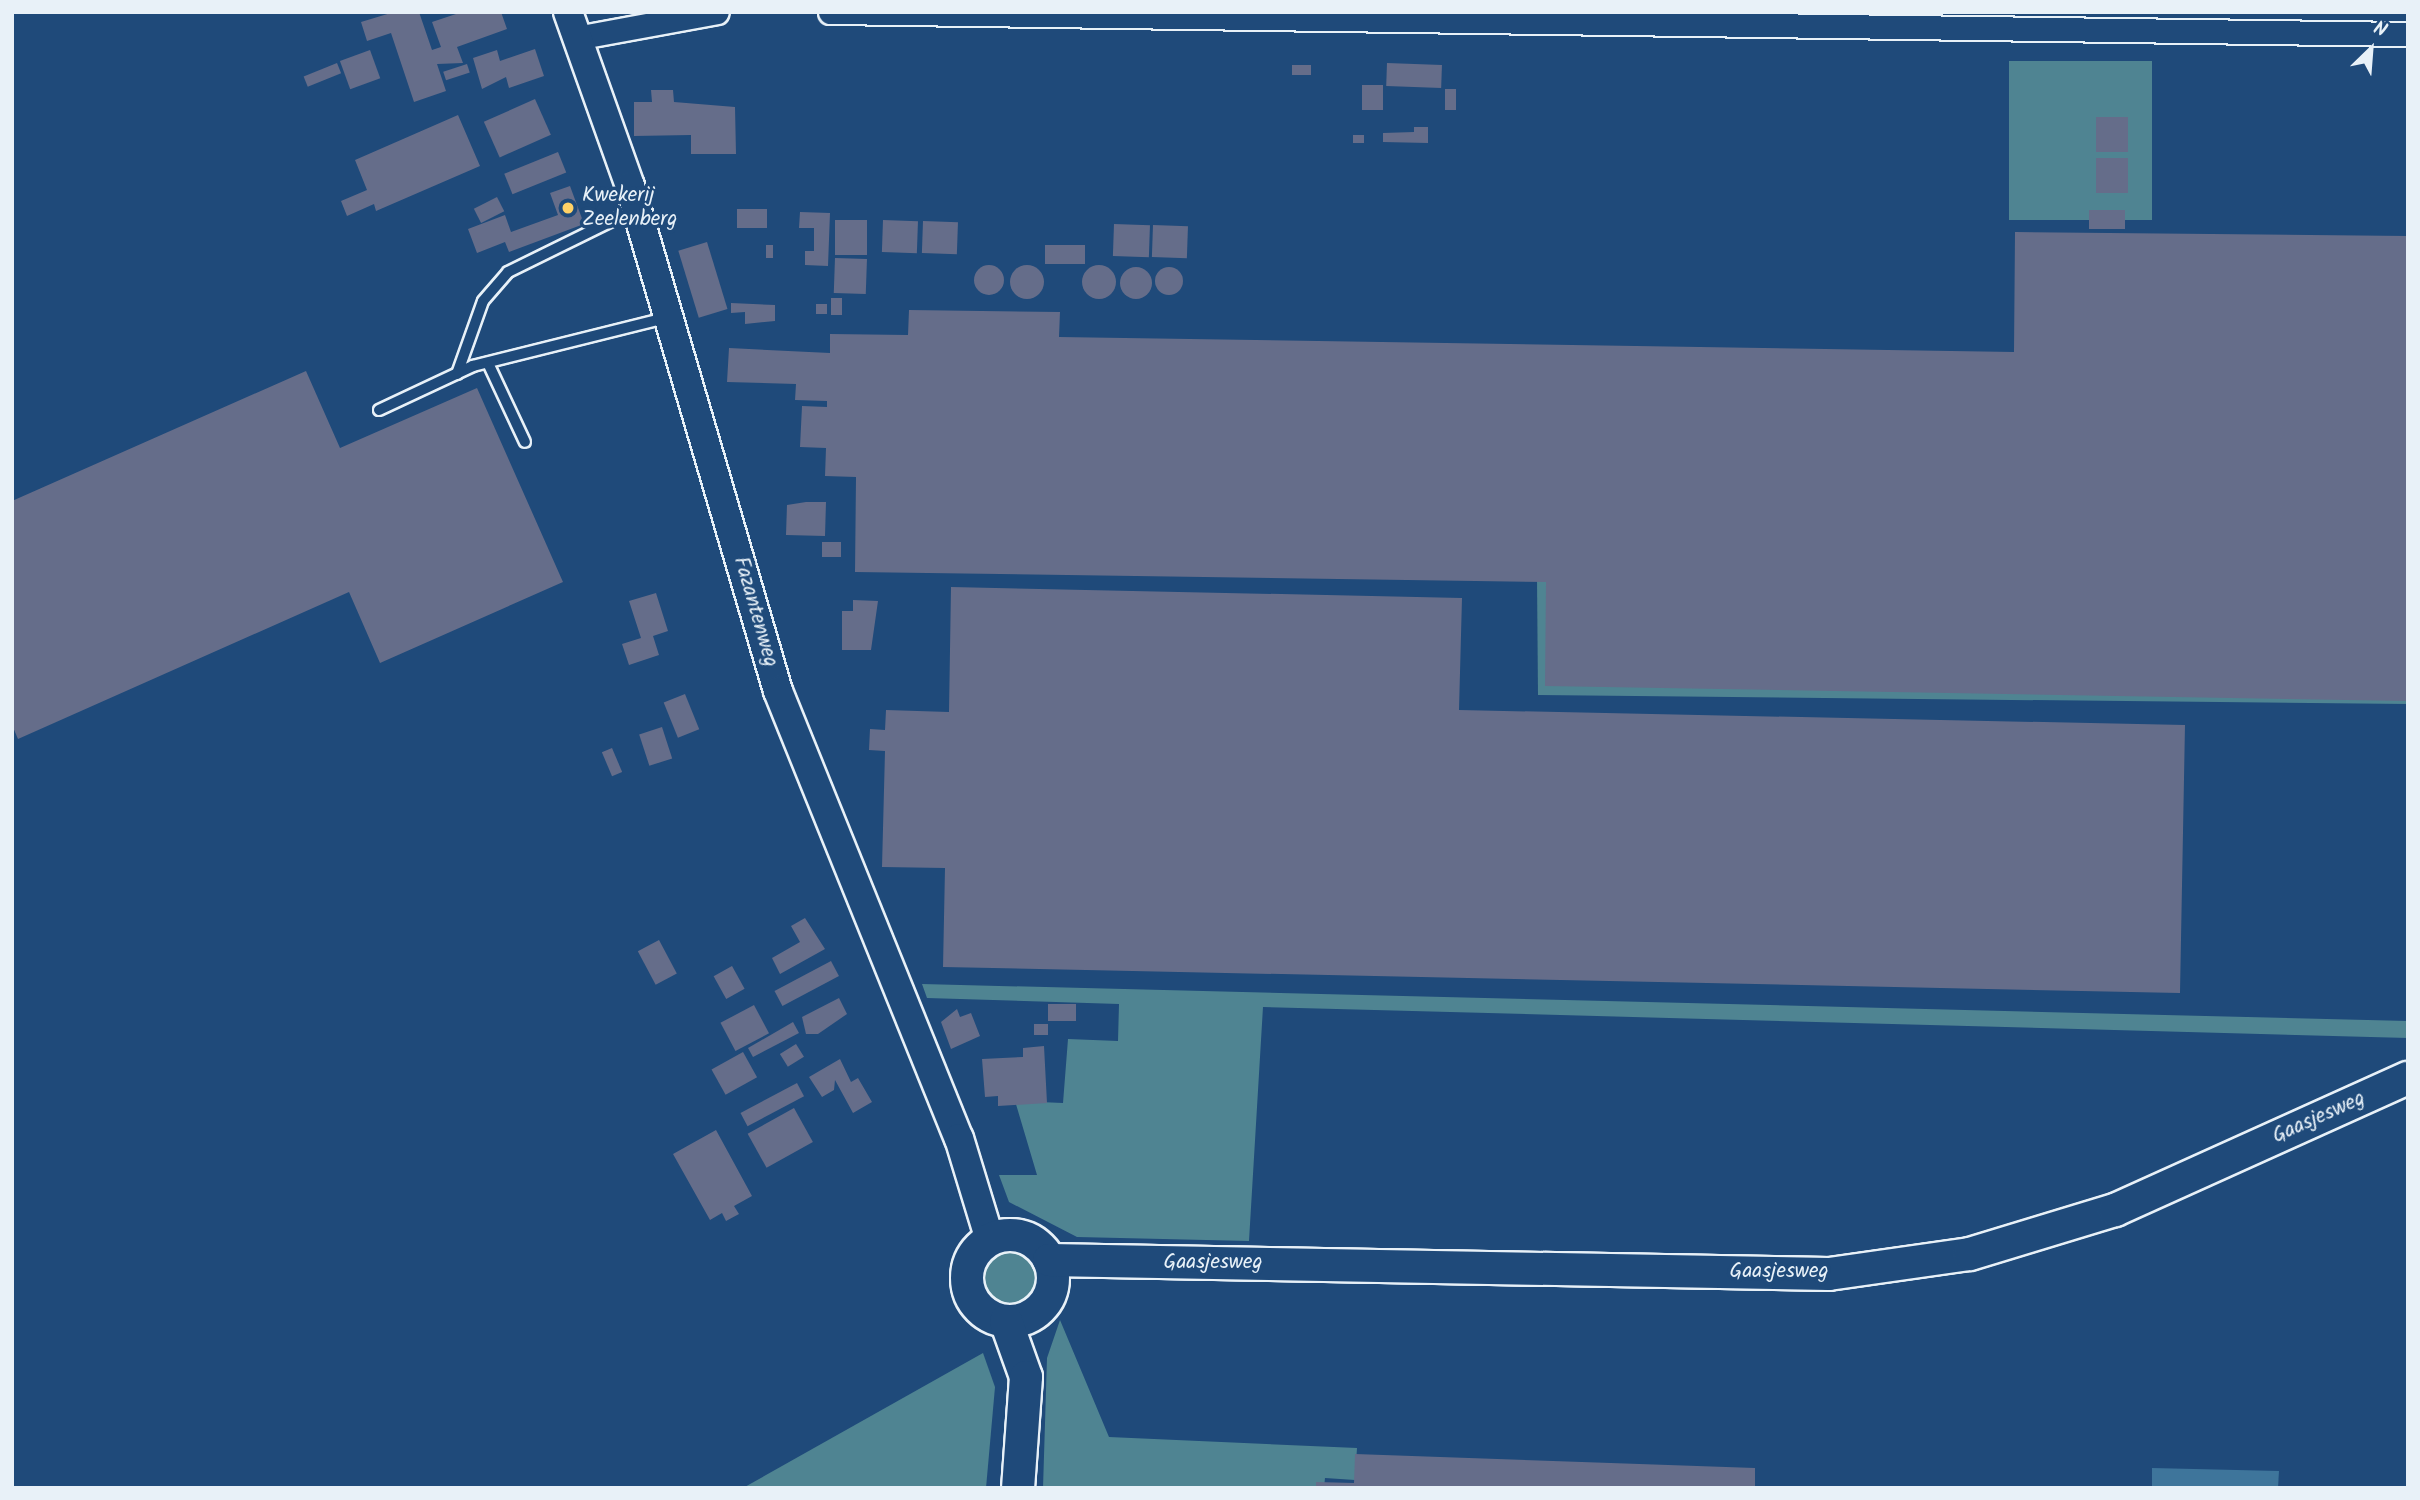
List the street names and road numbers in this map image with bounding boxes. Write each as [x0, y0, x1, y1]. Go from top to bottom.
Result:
street label: Fazantenweg [727, 554, 783, 670]
street label: Gaasjesweg [2269, 1086, 2369, 1150]
street label: Gaasjesweg [1164, 1250, 1262, 1276]
street label: Gaasjesweg [1730, 1259, 1828, 1285]

